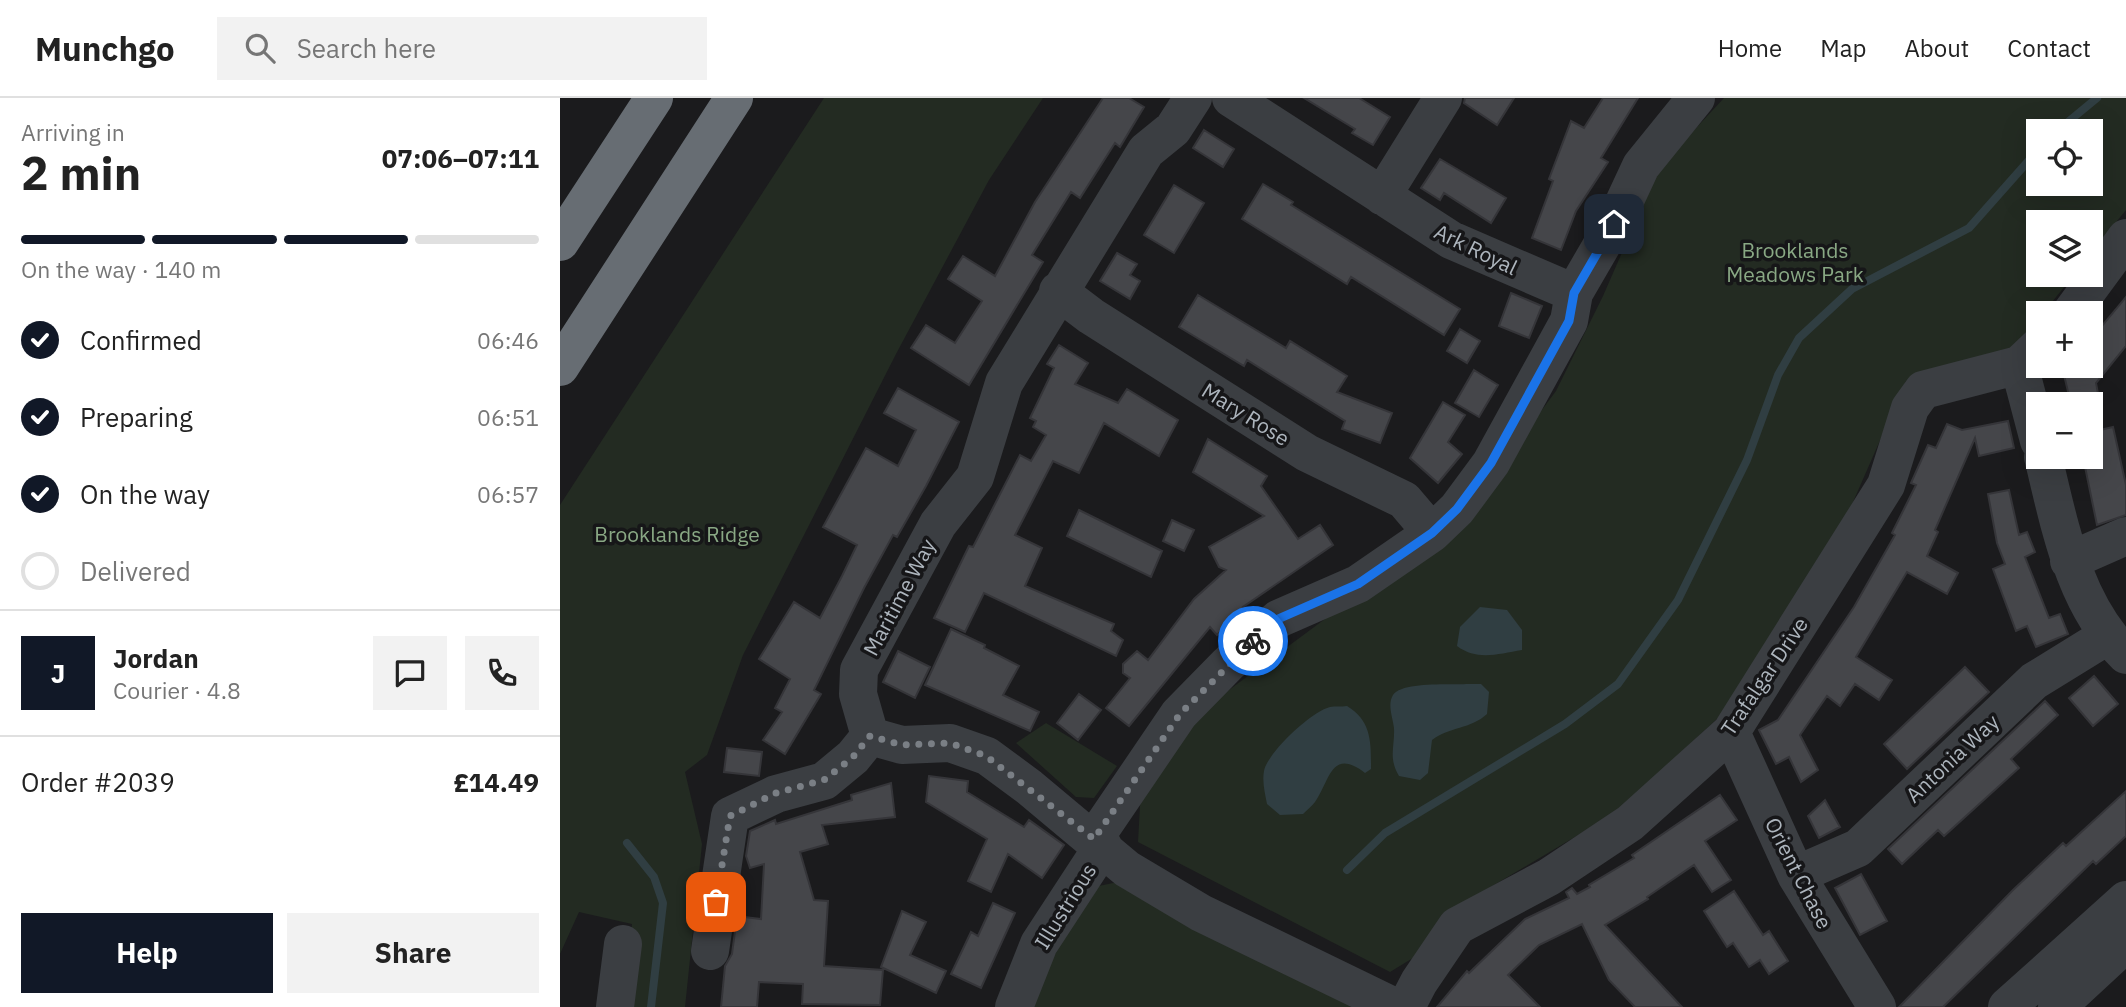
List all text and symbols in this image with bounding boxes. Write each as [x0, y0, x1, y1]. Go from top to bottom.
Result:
search box [217, 17, 707, 80]
text: Munchgo [35, 27, 175, 70]
icon: search [241, 29, 279, 67]
text: Search here [297, 31, 436, 65]
text: Home [1718, 32, 1782, 64]
text: Map [1820, 32, 1866, 64]
text: About [1904, 32, 1969, 64]
text: Contact [2007, 32, 2091, 64]
text: Arriving in [21, 117, 125, 147]
map controls [2026, 119, 2103, 469]
button: locate [2026, 119, 2103, 196]
text: 07:06–07:11 [382, 141, 539, 175]
text: 2 min [21, 143, 141, 203]
pin [1584, 194, 1644, 254]
icon: home [1595, 205, 1633, 243]
button: layers [2026, 210, 2103, 287]
street label: Ark Royal [1430, 217, 1522, 281]
park label: Brooklands Meadows Park [1726, 236, 1864, 288]
text: On the way · 140 m [21, 254, 221, 284]
button: + [2026, 301, 2103, 378]
icon: check [21, 321, 59, 359]
text: Confirmed [80, 323, 202, 357]
text: 06:46 [477, 325, 539, 355]
street label: Mary Rose [1197, 376, 1295, 452]
button: − [2026, 392, 2103, 469]
icon: check [21, 398, 59, 436]
text: Preparing [80, 400, 193, 434]
text: 06:51 [477, 402, 539, 432]
icon: check [21, 475, 59, 513]
text: On the way [80, 477, 210, 511]
text: 06:57 [477, 479, 539, 509]
park label: Brooklands Ridge [594, 520, 760, 548]
street label: Maritime Way [856, 533, 942, 660]
text: Delivered [80, 554, 191, 588]
courier [1218, 606, 1288, 676]
street label: Trafalgar Drive [1714, 611, 1814, 741]
icon: bike [1234, 622, 1272, 660]
button: chat [373, 636, 447, 710]
button: phone [465, 636, 539, 710]
text: Jordan [113, 641, 199, 675]
text: J [51, 656, 65, 690]
text: Courier · 4.8 [113, 675, 241, 705]
street label: Antonia Way [1899, 707, 2005, 808]
text: Order #2039 [21, 765, 175, 799]
text: £14.49 [453, 765, 539, 799]
street label: Orient Chase [1759, 812, 1839, 934]
street label: Illustrious [1028, 858, 1102, 954]
pin [686, 872, 746, 932]
icon: bag [697, 883, 735, 921]
button: Help [21, 913, 273, 993]
button: Share [287, 913, 539, 993]

